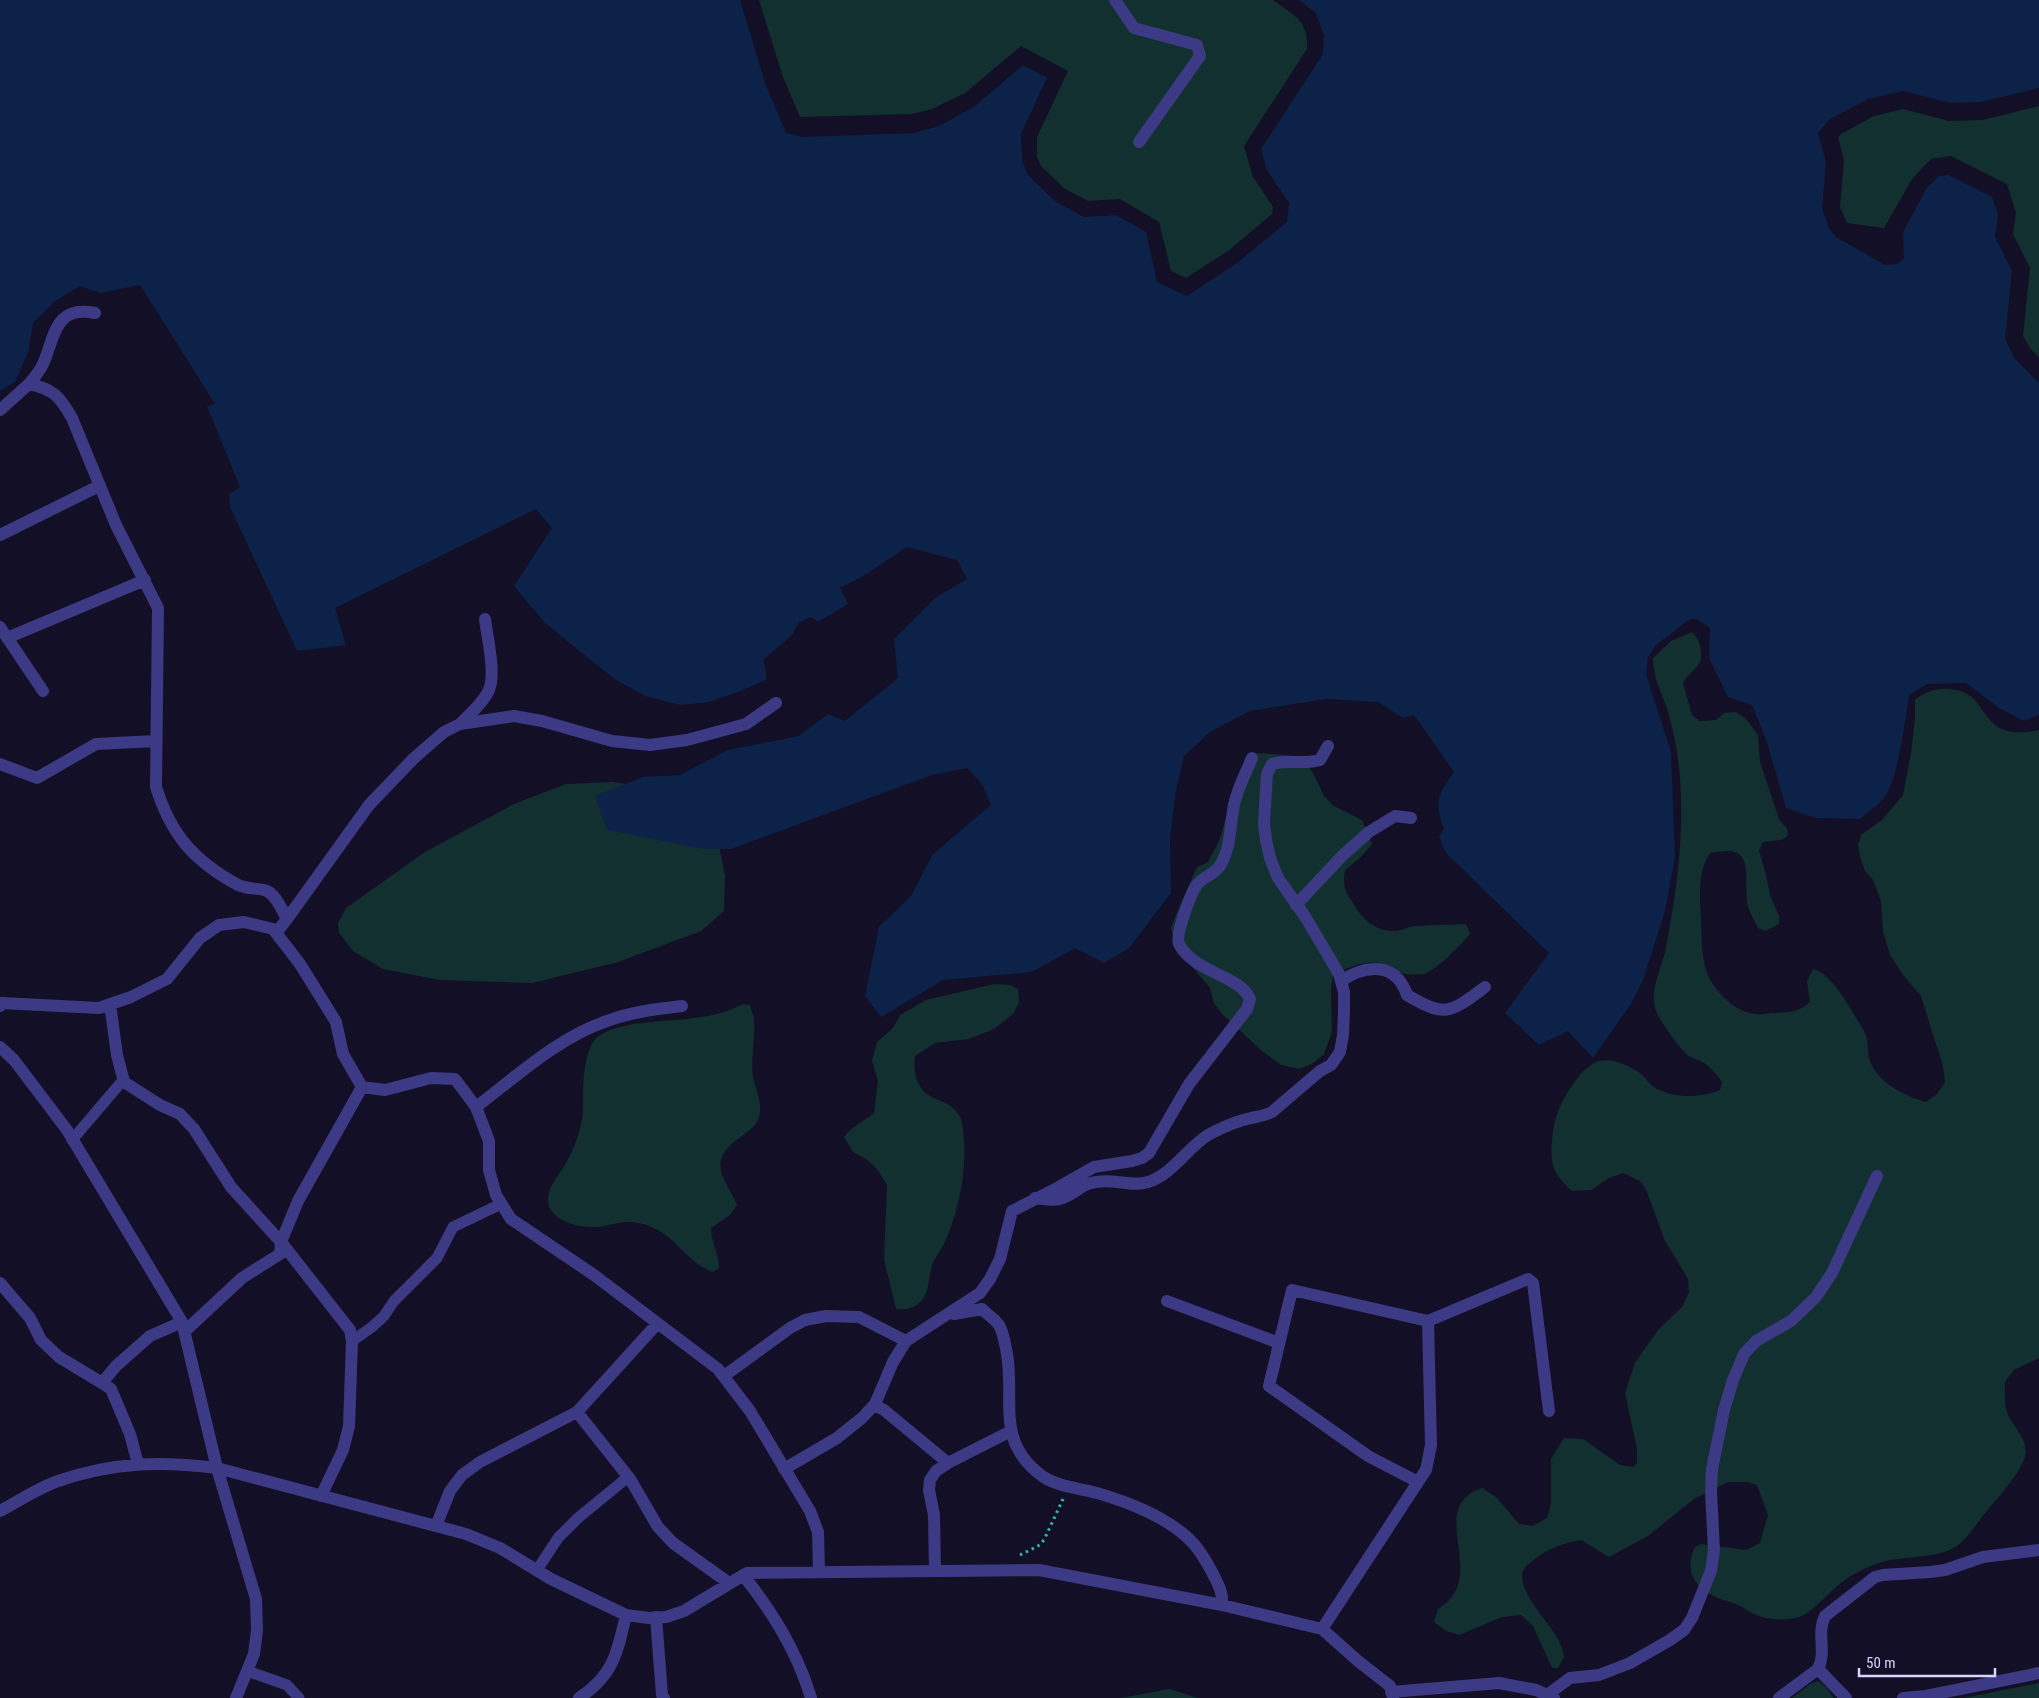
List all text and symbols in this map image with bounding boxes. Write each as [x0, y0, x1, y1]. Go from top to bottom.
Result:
scale bar [1859, 1646, 1995, 1678]
text: 50 m [1866, 1654, 1896, 1672]

